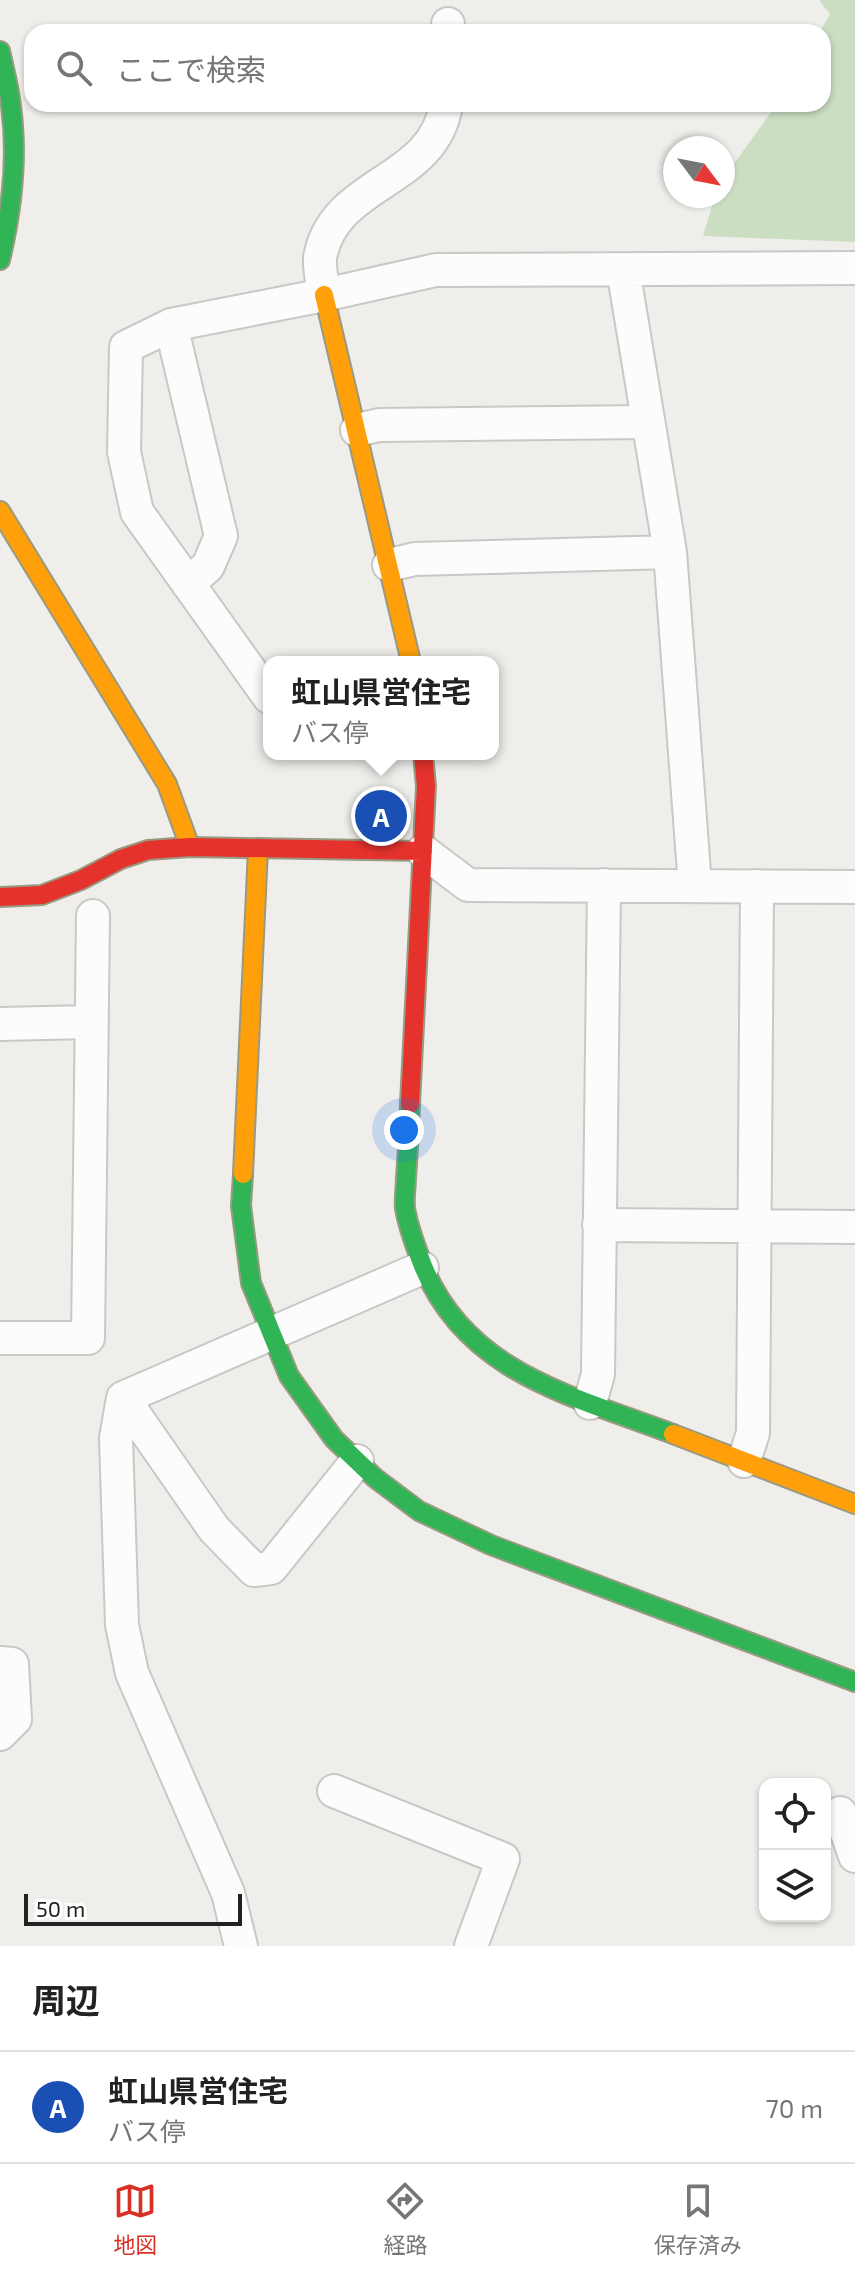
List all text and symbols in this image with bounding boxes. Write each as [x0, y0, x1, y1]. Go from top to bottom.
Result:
search box [24, 24, 831, 112]
icon: search [52, 46, 96, 90]
text: ここで検索 [116, 51, 266, 87]
north arrow [663, 136, 735, 208]
popup [263, 656, 499, 760]
text: 虹山県営住宅 [291, 673, 471, 709]
text: バス停 [291, 716, 369, 747]
pin: A [355, 786, 407, 846]
your location [384, 1110, 424, 1150]
map controls [759, 1778, 831, 1922]
button: locate [759, 1778, 831, 1850]
button: layers [759, 1850, 831, 1922]
scale bar [24, 1890, 242, 1926]
text: 50 m [36, 1895, 85, 1921]
text: 周辺 [32, 1979, 100, 2020]
text: 虹山県営住宅 [108, 2072, 288, 2108]
text: A [50, 2092, 66, 2123]
text: 70 m [765, 2092, 823, 2123]
text: バス停 [108, 2115, 186, 2146]
tab: 地図 [113, 2179, 157, 2259]
tab: 経路 [383, 2179, 428, 2259]
tab: 保存済み [654, 2179, 742, 2259]

